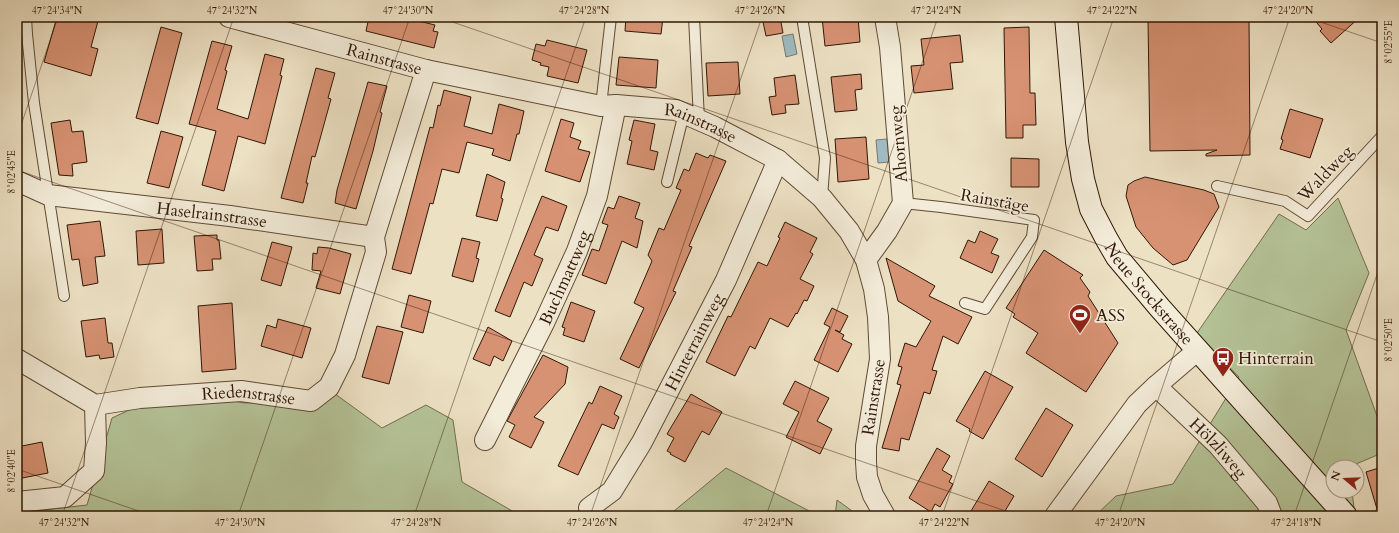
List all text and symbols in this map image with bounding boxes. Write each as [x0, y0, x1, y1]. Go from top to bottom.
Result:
text: 47°24'34"N [32, 4, 83, 18]
text: 47°24'32"N [207, 4, 258, 18]
text: 47°24'30"N [383, 4, 434, 18]
text: 47°24'28"N [559, 4, 610, 18]
text: 47°24'26"N [735, 4, 786, 18]
text: 47°24'24"N [911, 4, 962, 18]
text: 47°24'22"N [1087, 4, 1138, 18]
text: 47°24'20"N [1263, 4, 1314, 18]
text: 8°02'55"E [1382, 20, 1396, 64]
street label: Rainstrasse [344, 38, 425, 80]
street label: Rainstrasse [663, 98, 741, 148]
street label: Ahornweg [884, 104, 913, 183]
street label: Waldweg [1292, 140, 1358, 207]
text: 8°02'45"E [5, 150, 19, 194]
street label: Rainstäge [959, 183, 1031, 218]
street label: Haselrainstrasse [155, 197, 269, 233]
street label: Buchmattweg [534, 227, 596, 329]
street label: Neue Stockstrasse [1099, 238, 1199, 350]
street label: Hinterrainweg [660, 289, 729, 395]
sports icon: ASS [1067, 302, 1093, 335]
place label: ASS [1096, 304, 1125, 327]
text: 8°02'50"E [1382, 318, 1396, 362]
bus stop icon: Hinterrain [1210, 345, 1236, 378]
place label: Hinterrain [1238, 347, 1314, 370]
street label: Rainstrasse [856, 357, 891, 437]
street label: Riedenstrasse [201, 380, 297, 411]
street label: Hölzliweg [1184, 413, 1253, 484]
text: 8°02'40"E [5, 449, 19, 493]
north arrow [1325, 459, 1365, 499]
text: N [1327, 469, 1345, 483]
text: 47°24'32"N [39, 516, 90, 530]
text: 47°24'30"N [215, 516, 266, 530]
text: 47°24'28"N [391, 516, 442, 530]
text: 47°24'26"N [567, 516, 618, 530]
text: 47°24'24"N [743, 516, 794, 530]
text: 47°24'22"N [919, 516, 970, 530]
text: 47°24'20"N [1095, 516, 1146, 530]
text: 47°24'18"N [1271, 516, 1322, 530]

